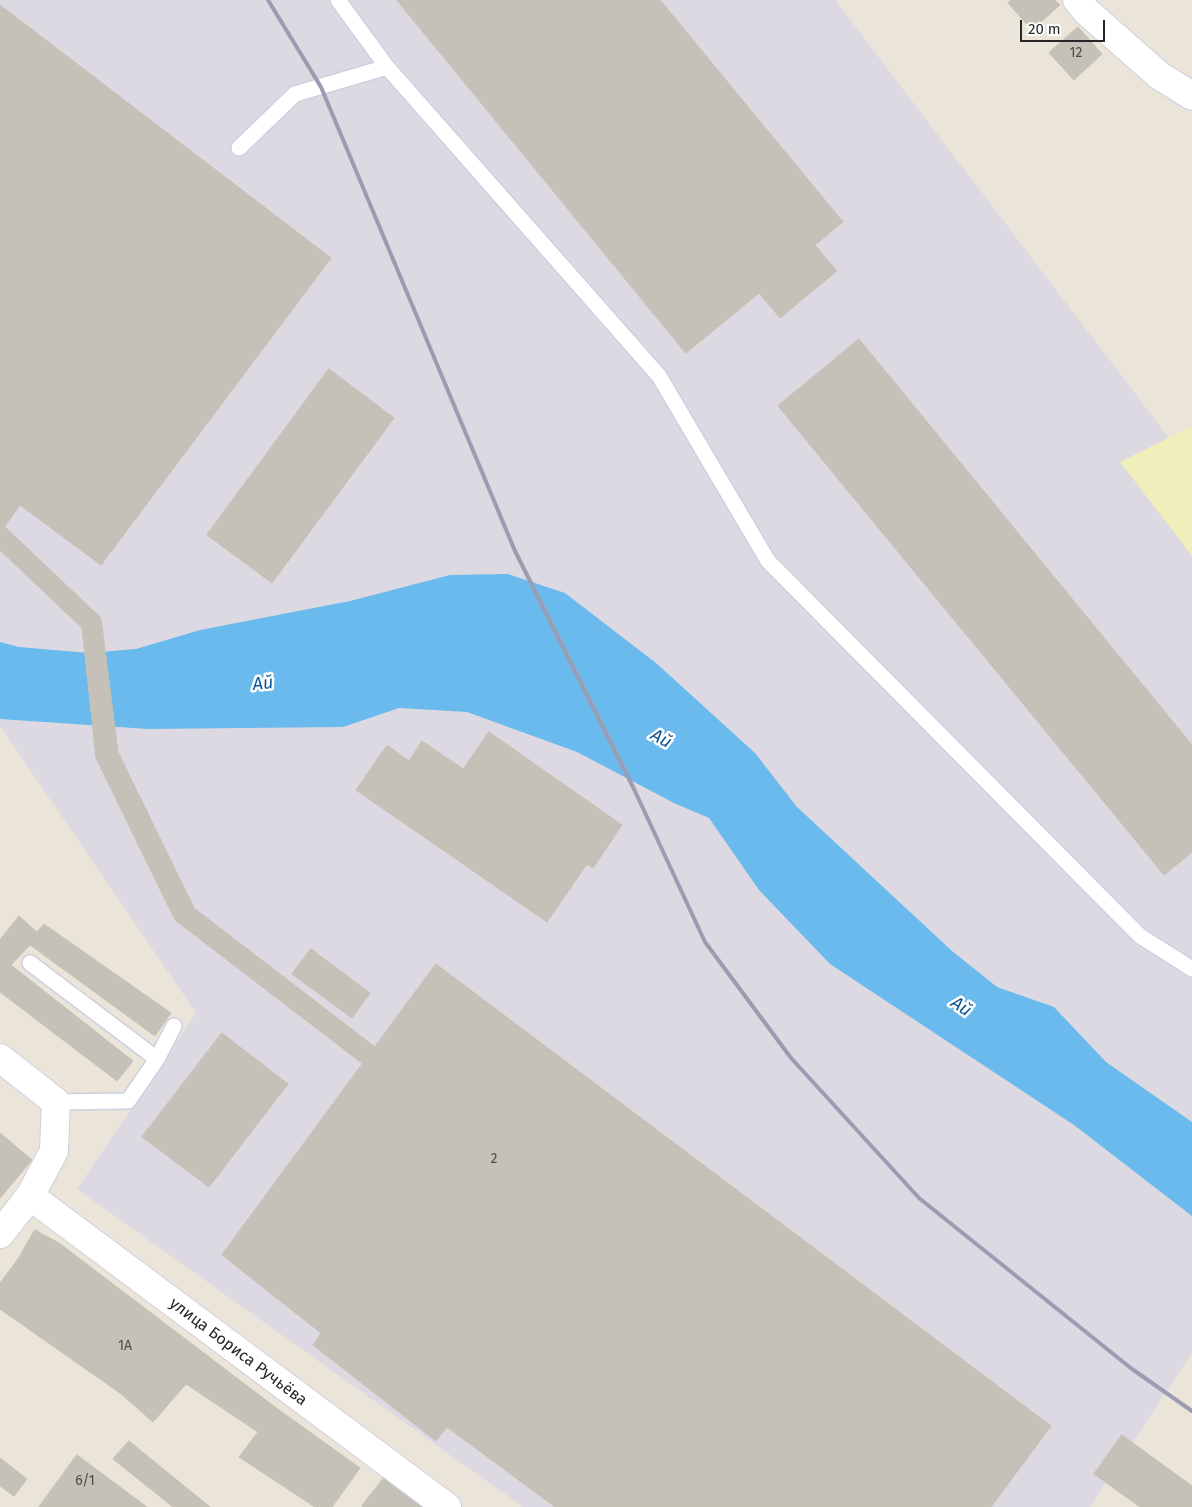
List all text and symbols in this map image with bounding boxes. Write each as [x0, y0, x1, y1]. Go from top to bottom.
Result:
scale bar [1022, 10, 1107, 42]
text: 20 m [1028, 20, 1061, 38]
house number: 12 [1070, 45, 1082, 61]
water label: Ай [252, 672, 274, 696]
water label: Ай [647, 725, 675, 753]
water label: Ай [946, 992, 976, 1022]
house number: 2 [491, 1151, 497, 1167]
street label: улица Бориса Ручьёва [165, 1294, 311, 1410]
house number: 1А [118, 1338, 132, 1354]
house number: 6/1 [75, 1473, 95, 1489]

